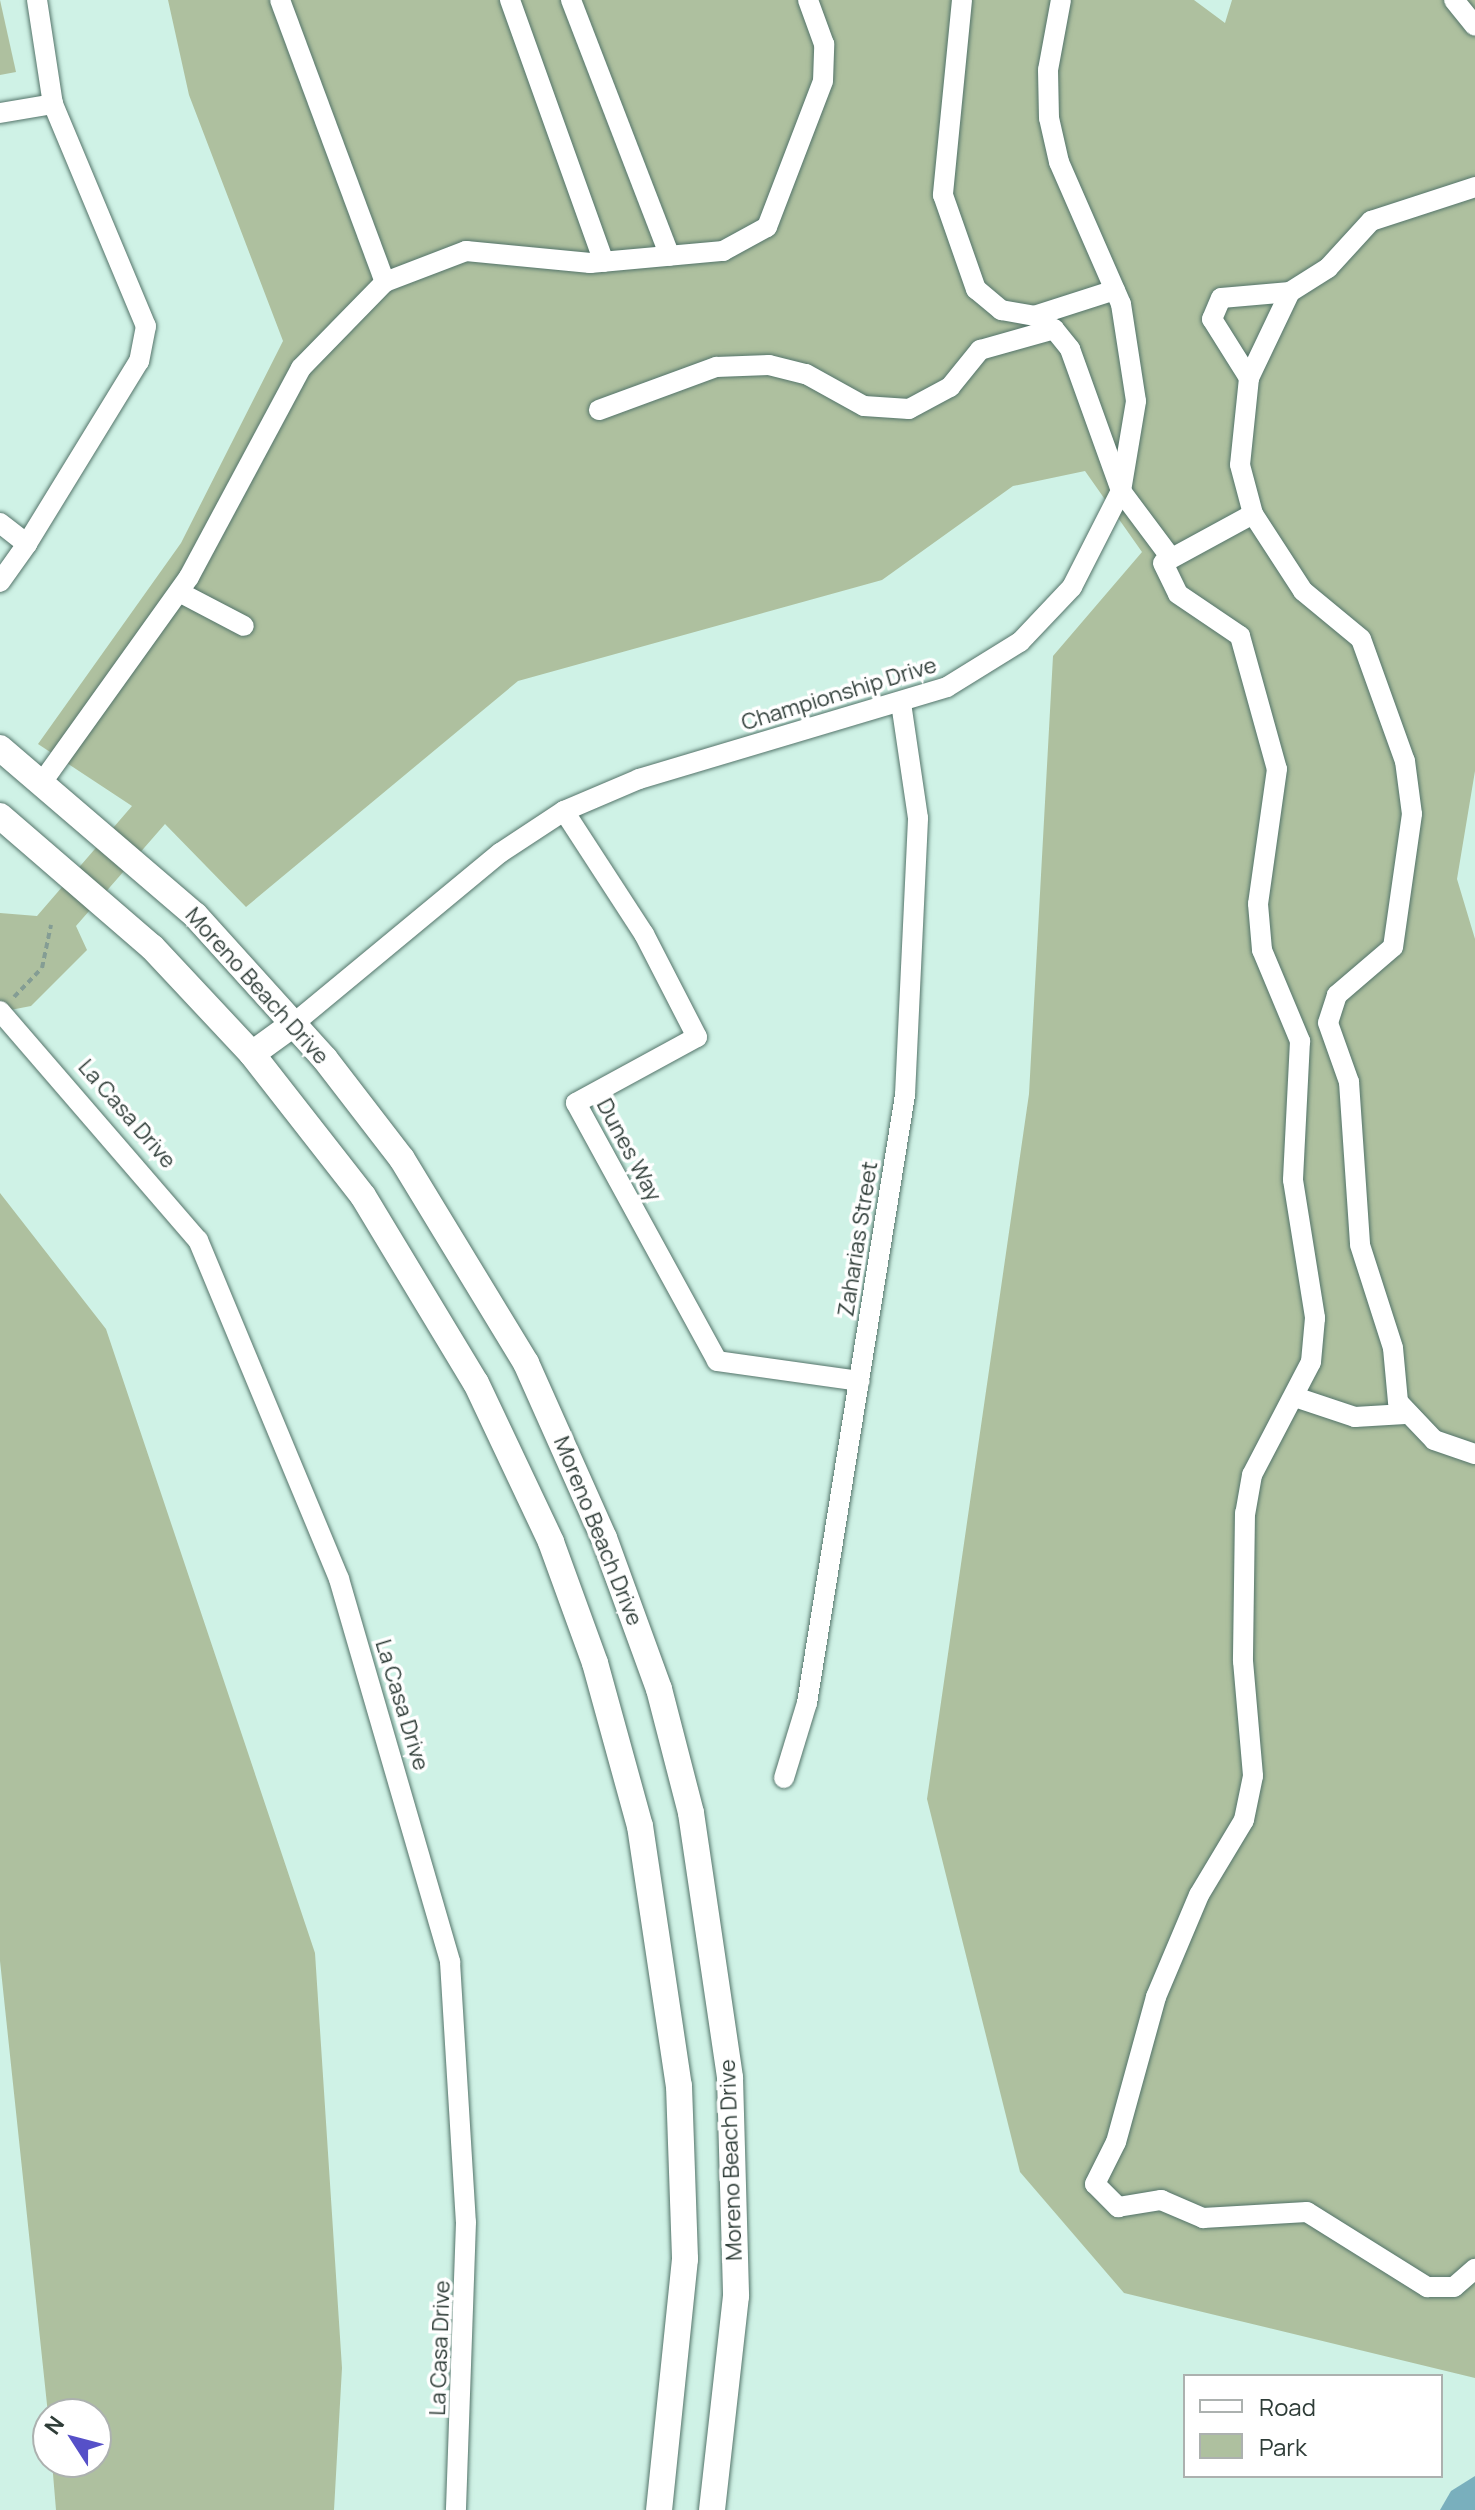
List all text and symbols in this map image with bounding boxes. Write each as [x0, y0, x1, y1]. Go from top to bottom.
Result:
street label: Championship Drive [738, 652, 940, 736]
street label: Moreno Beach Drive [180, 902, 334, 1070]
street label: La Casa Drive [73, 1054, 181, 1174]
street label: Dunes Way [591, 1094, 667, 1206]
street label: Zaharias Street [833, 1159, 883, 1319]
street label: Moreno Beach Drive [548, 1433, 648, 1629]
street label: La Casa Drive [370, 1636, 434, 1774]
street label: Moreno Beach Drive [714, 2059, 748, 2261]
street label: La Casa Drive [424, 2280, 456, 2416]
legend [1183, 2374, 1443, 2478]
text: Road [1259, 2390, 1316, 2423]
north arrow [32, 2398, 112, 2478]
text: N [37, 2410, 71, 2440]
text: Park [1259, 2430, 1307, 2463]

